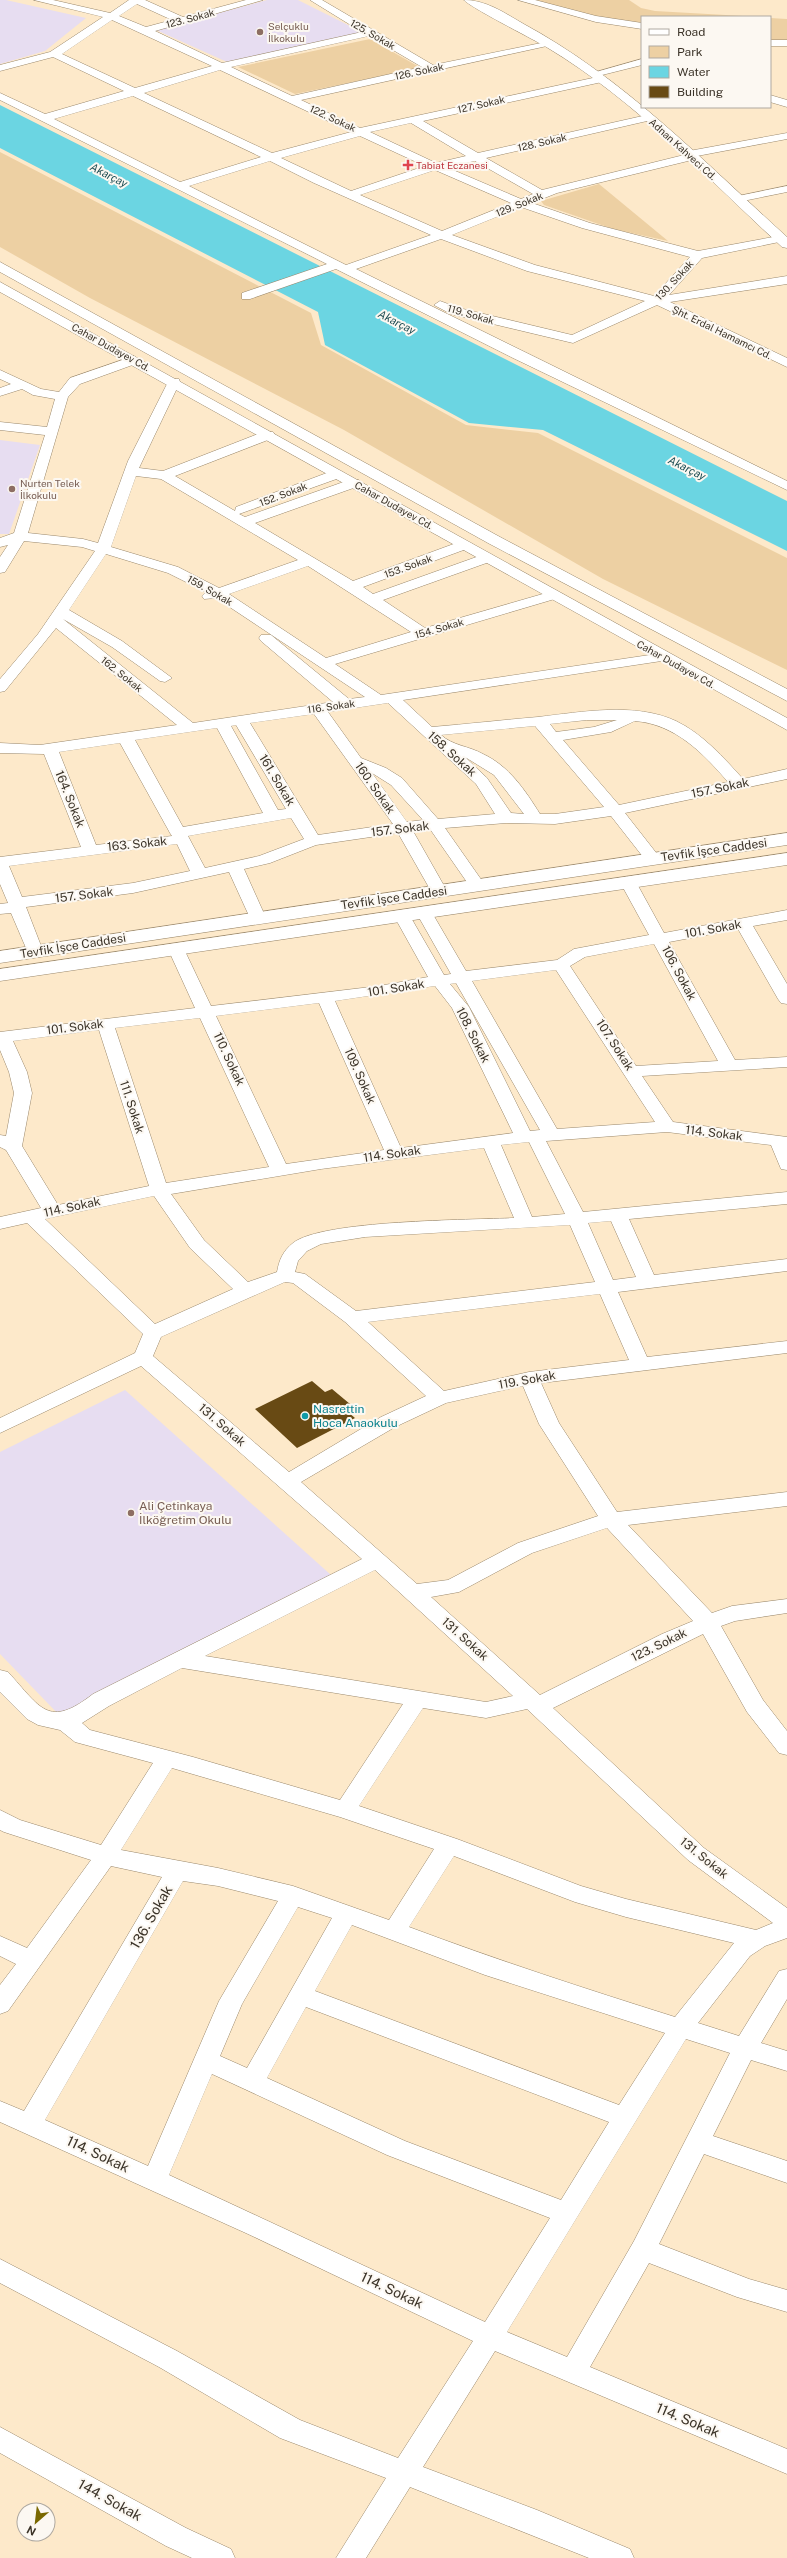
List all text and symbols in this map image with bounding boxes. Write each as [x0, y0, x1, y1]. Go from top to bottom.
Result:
street label: 123. Sokak [164, 6, 216, 30]
street label: 125. Sokak [348, 16, 398, 52]
legend [641, 16, 771, 108]
place label: Selçuklu İlkokulu [268, 20, 309, 44]
text: Road [677, 25, 705, 39]
marker: Selçuklu İlkokulu [255, 27, 265, 37]
text: Park [677, 45, 703, 59]
street label: 126. Sokak [393, 60, 445, 82]
text: Water [677, 65, 711, 79]
text: Building [677, 85, 723, 99]
street label: 127. Sokak [456, 93, 506, 115]
street label: 122. Sokak [308, 102, 358, 134]
street label: Adnan Kahveci Cd. [647, 116, 719, 182]
street label: 128. Sokak [516, 130, 568, 153]
place label: Tabiat Eczanesi [416, 159, 488, 171]
marker: Tabiat Eczanesi [403, 160, 413, 170]
water label: Akarçay [88, 161, 130, 191]
street label: 129. Sokak [494, 189, 545, 219]
street label: 130. Sokak [653, 257, 696, 302]
street label: 119. Sokak [446, 302, 496, 326]
street label: Şht. Erdal Hamamcı Cd. [670, 303, 774, 361]
water label: Akarçay [376, 308, 418, 338]
street label: Cahar Dudayev Cd. [70, 321, 152, 373]
water label: Akarçay [666, 454, 708, 483]
place label: Nurten Telek İlkokulu [20, 477, 80, 501]
street label: 152. Sokak [257, 479, 309, 509]
street label: Cahar Dudayev Cd. [353, 479, 435, 531]
marker: Nurten Telek İlkokulu [7, 484, 17, 494]
street label: 153. Sokak [382, 552, 434, 580]
street label: 159. Sokak [185, 572, 235, 608]
street label: 154. Sokak [413, 615, 465, 641]
street label: Cahar Dudayev Cd. [635, 638, 717, 690]
street label: 162. Sokak [99, 654, 145, 695]
street label: 116. Sokak [306, 697, 356, 715]
street label: 158. Sokak [425, 729, 479, 780]
street label: 161. Sokak [256, 752, 298, 808]
street label: 160. Sokak [352, 759, 398, 817]
street label: 164. Sokak [52, 768, 88, 830]
street label: 157. Sokak [690, 775, 750, 801]
street label: 157. Sokak [370, 818, 430, 840]
street label: 163. Sokak [106, 834, 168, 854]
street label: Tevfik İşce Caddesi [660, 836, 768, 864]
street label: 157. Sokak [54, 884, 114, 906]
street label: Tevfik İşce Caddesi [340, 884, 448, 912]
street label: 101. Sokak [684, 917, 743, 941]
street label: Tevfik İşce Caddesi [19, 931, 127, 961]
street label: 106. Sokak [659, 943, 699, 1003]
street label: 101. Sokak [367, 977, 426, 999]
street label: 108. Sokak [453, 1005, 493, 1065]
street label: 101. Sokak [46, 1017, 105, 1037]
street label: 107. Sokak [593, 1017, 637, 1073]
street label: 110. Sokak [211, 1030, 248, 1088]
street label: 109. Sokak [341, 1046, 379, 1106]
street label: 111. Sokak [117, 1079, 147, 1136]
street label: 114. Sokak [685, 1123, 744, 1143]
street label: 114. Sokak [362, 1143, 422, 1165]
street label: 114. Sokak [42, 1194, 102, 1220]
street label: 119. Sokak [497, 1368, 557, 1392]
street label: 131. Sokak [196, 1401, 249, 1449]
place label: Nasrettin Hoca Anaokulu [313, 1402, 398, 1430]
marker: Nasrettin Hoca Anaokulu [300, 1411, 310, 1421]
place label: Ali Çetinkaya İlköğretim Okulu [139, 1499, 232, 1527]
marker: Ali Çetinkaya İlköğretim Okulu [126, 1508, 136, 1518]
street label: 131. Sokak [439, 1615, 491, 1664]
street label: 123. Sokak [629, 1625, 689, 1664]
street label: 131. Sokak [677, 1834, 731, 1882]
street label: 136. Sokak [127, 1882, 176, 1951]
street label: 114. Sokak [64, 2133, 132, 2176]
street label: 114. Sokak [358, 2269, 426, 2312]
street label: 114. Sokak [654, 2400, 722, 2441]
street label: 144. Sokak [75, 2476, 145, 2524]
north arrow [16, 2502, 56, 2542]
text: N [25, 2524, 38, 2538]

